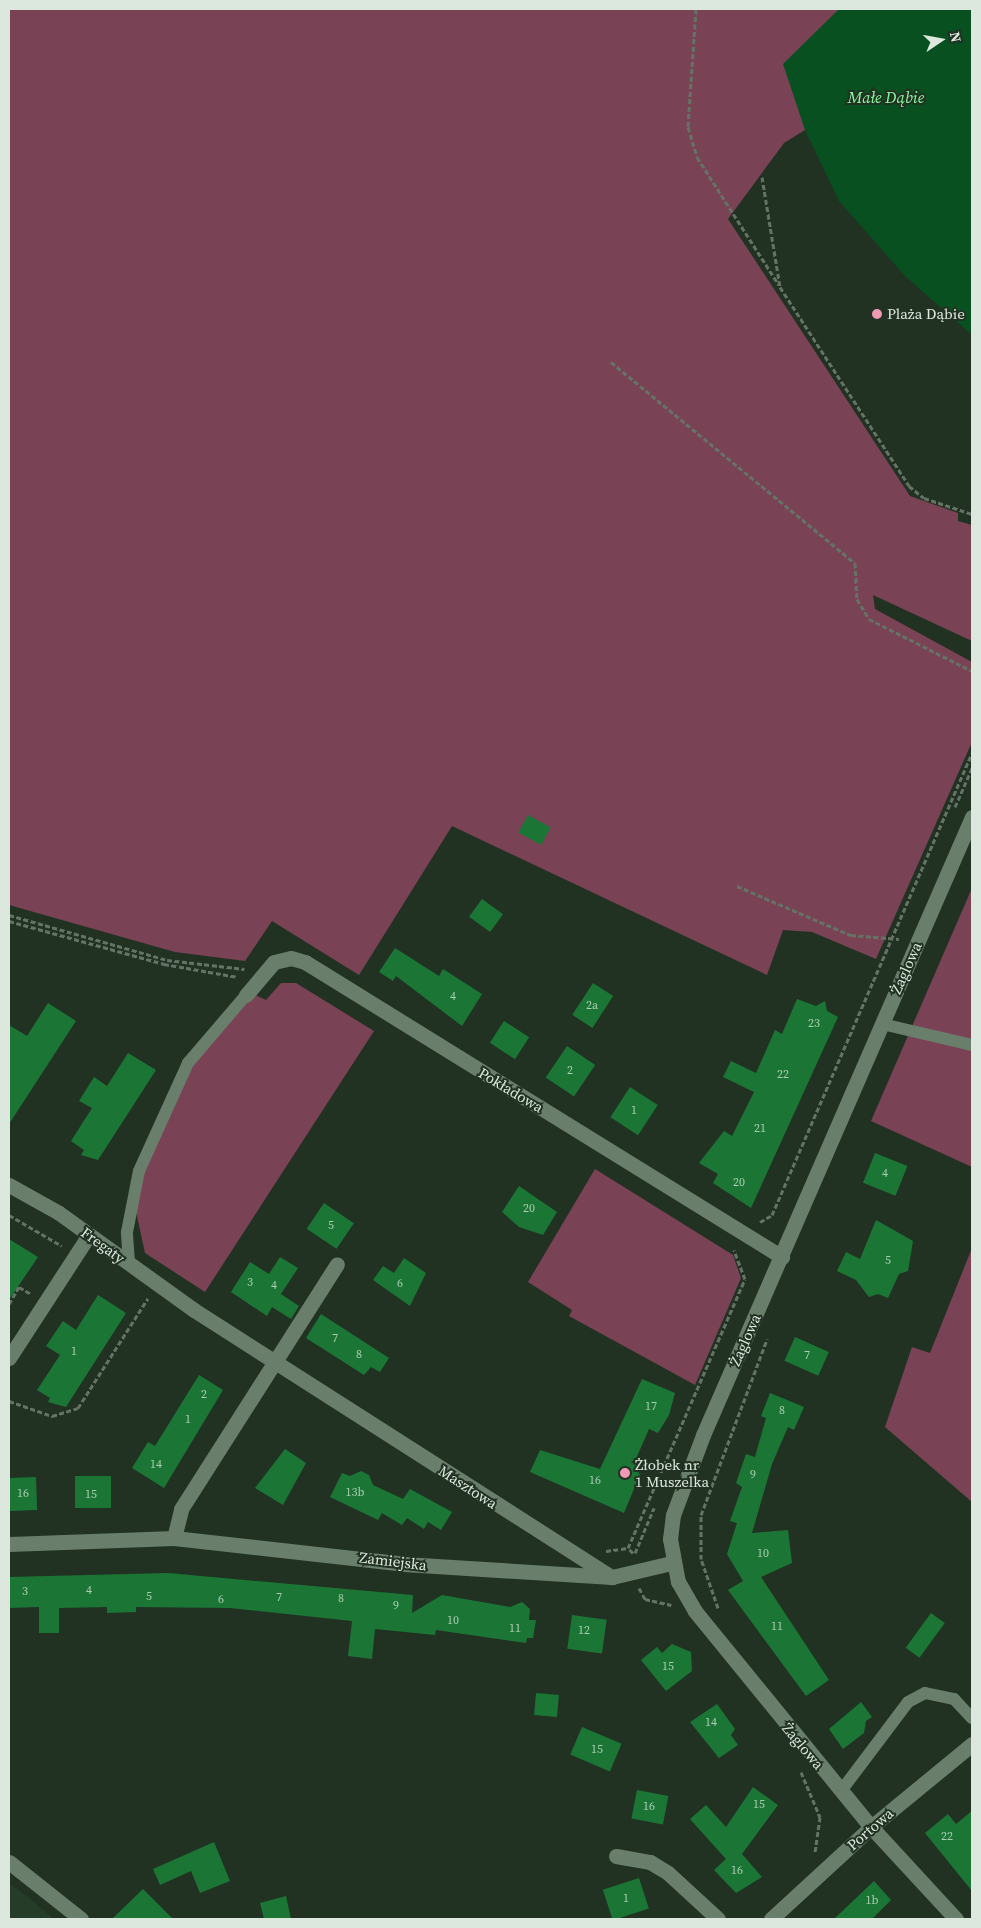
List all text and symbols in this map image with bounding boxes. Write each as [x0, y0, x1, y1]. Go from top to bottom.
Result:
north arrow [916, 15, 966, 65]
text: N [945, 30, 967, 44]
water label: Małe Dąbie [848, 87, 924, 107]
place label: Plaża Dąbie [887, 305, 965, 323]
marker: Plaża Dąbie [871, 308, 883, 320]
street label: Żaglowa [887, 939, 925, 997]
house number: 4 [450, 990, 456, 1004]
house number: 2a [586, 999, 598, 1013]
house number: 23 [808, 1017, 820, 1031]
street label: Pokładowa [475, 1064, 547, 1116]
house number: 2 [567, 1064, 573, 1078]
house number: 22 [777, 1068, 789, 1082]
house number: 1 [631, 1104, 637, 1118]
house number: 21 [754, 1122, 766, 1136]
house number: 4 [882, 1167, 888, 1181]
house number: 20 [733, 1176, 745, 1190]
house number: 20 [523, 1202, 535, 1216]
house number: 5 [328, 1219, 334, 1233]
street label: Fregaty [78, 1223, 128, 1267]
house number: 5 [885, 1254, 891, 1268]
house number: 3 [247, 1276, 253, 1290]
house number: 6 [397, 1277, 403, 1291]
house number: 4 [271, 1279, 277, 1293]
street label: Żaglowa [726, 1311, 764, 1369]
house number: 7 [332, 1332, 338, 1346]
house number: 1 [71, 1345, 77, 1359]
house number: 8 [356, 1348, 362, 1362]
house number: 7 [804, 1349, 810, 1363]
house number: 2 [201, 1388, 207, 1402]
house number: 17 [645, 1400, 657, 1414]
house number: 8 [779, 1404, 785, 1418]
house number: 1 [185, 1413, 191, 1427]
place label: Żłobek nr 1 Muszelka [635, 1455, 709, 1490]
house number: 14 [150, 1458, 162, 1472]
street label: Masztowa [435, 1461, 501, 1513]
marker: Żłobek nr 1 Muszelka [619, 1467, 631, 1479]
house number: 9 [750, 1468, 756, 1482]
house number: 16 [589, 1474, 601, 1488]
house number: 13b [346, 1486, 364, 1500]
house number: 16 [17, 1487, 29, 1501]
house number: 15 [85, 1488, 97, 1502]
house number: 10 [757, 1547, 769, 1561]
street label: Zamiejska [358, 1548, 428, 1574]
house number: 4 [86, 1584, 92, 1598]
house number: 3 [22, 1585, 28, 1599]
house number: 5 [146, 1590, 152, 1604]
house number: 7 [276, 1591, 282, 1605]
house number: 8 [338, 1592, 344, 1606]
house number: 6 [218, 1593, 224, 1607]
house number: 9 [393, 1599, 399, 1613]
house number: 10 [447, 1614, 459, 1628]
house number: 11 [771, 1620, 783, 1634]
house number: 11 [509, 1622, 521, 1636]
house number: 12 [578, 1624, 590, 1638]
house number: 15 [662, 1660, 674, 1674]
house number: 14 [705, 1716, 717, 1730]
street label: Żaglowa [778, 1719, 828, 1773]
house number: 15 [591, 1743, 603, 1757]
house number: 15 [753, 1798, 765, 1812]
house number: 16 [643, 1800, 655, 1814]
street label: Portowa [843, 1804, 897, 1854]
house number: 22 [941, 1830, 953, 1844]
house number: 16 [731, 1864, 743, 1878]
house number: 1 [623, 1892, 629, 1906]
house number: 1b [866, 1894, 878, 1908]

